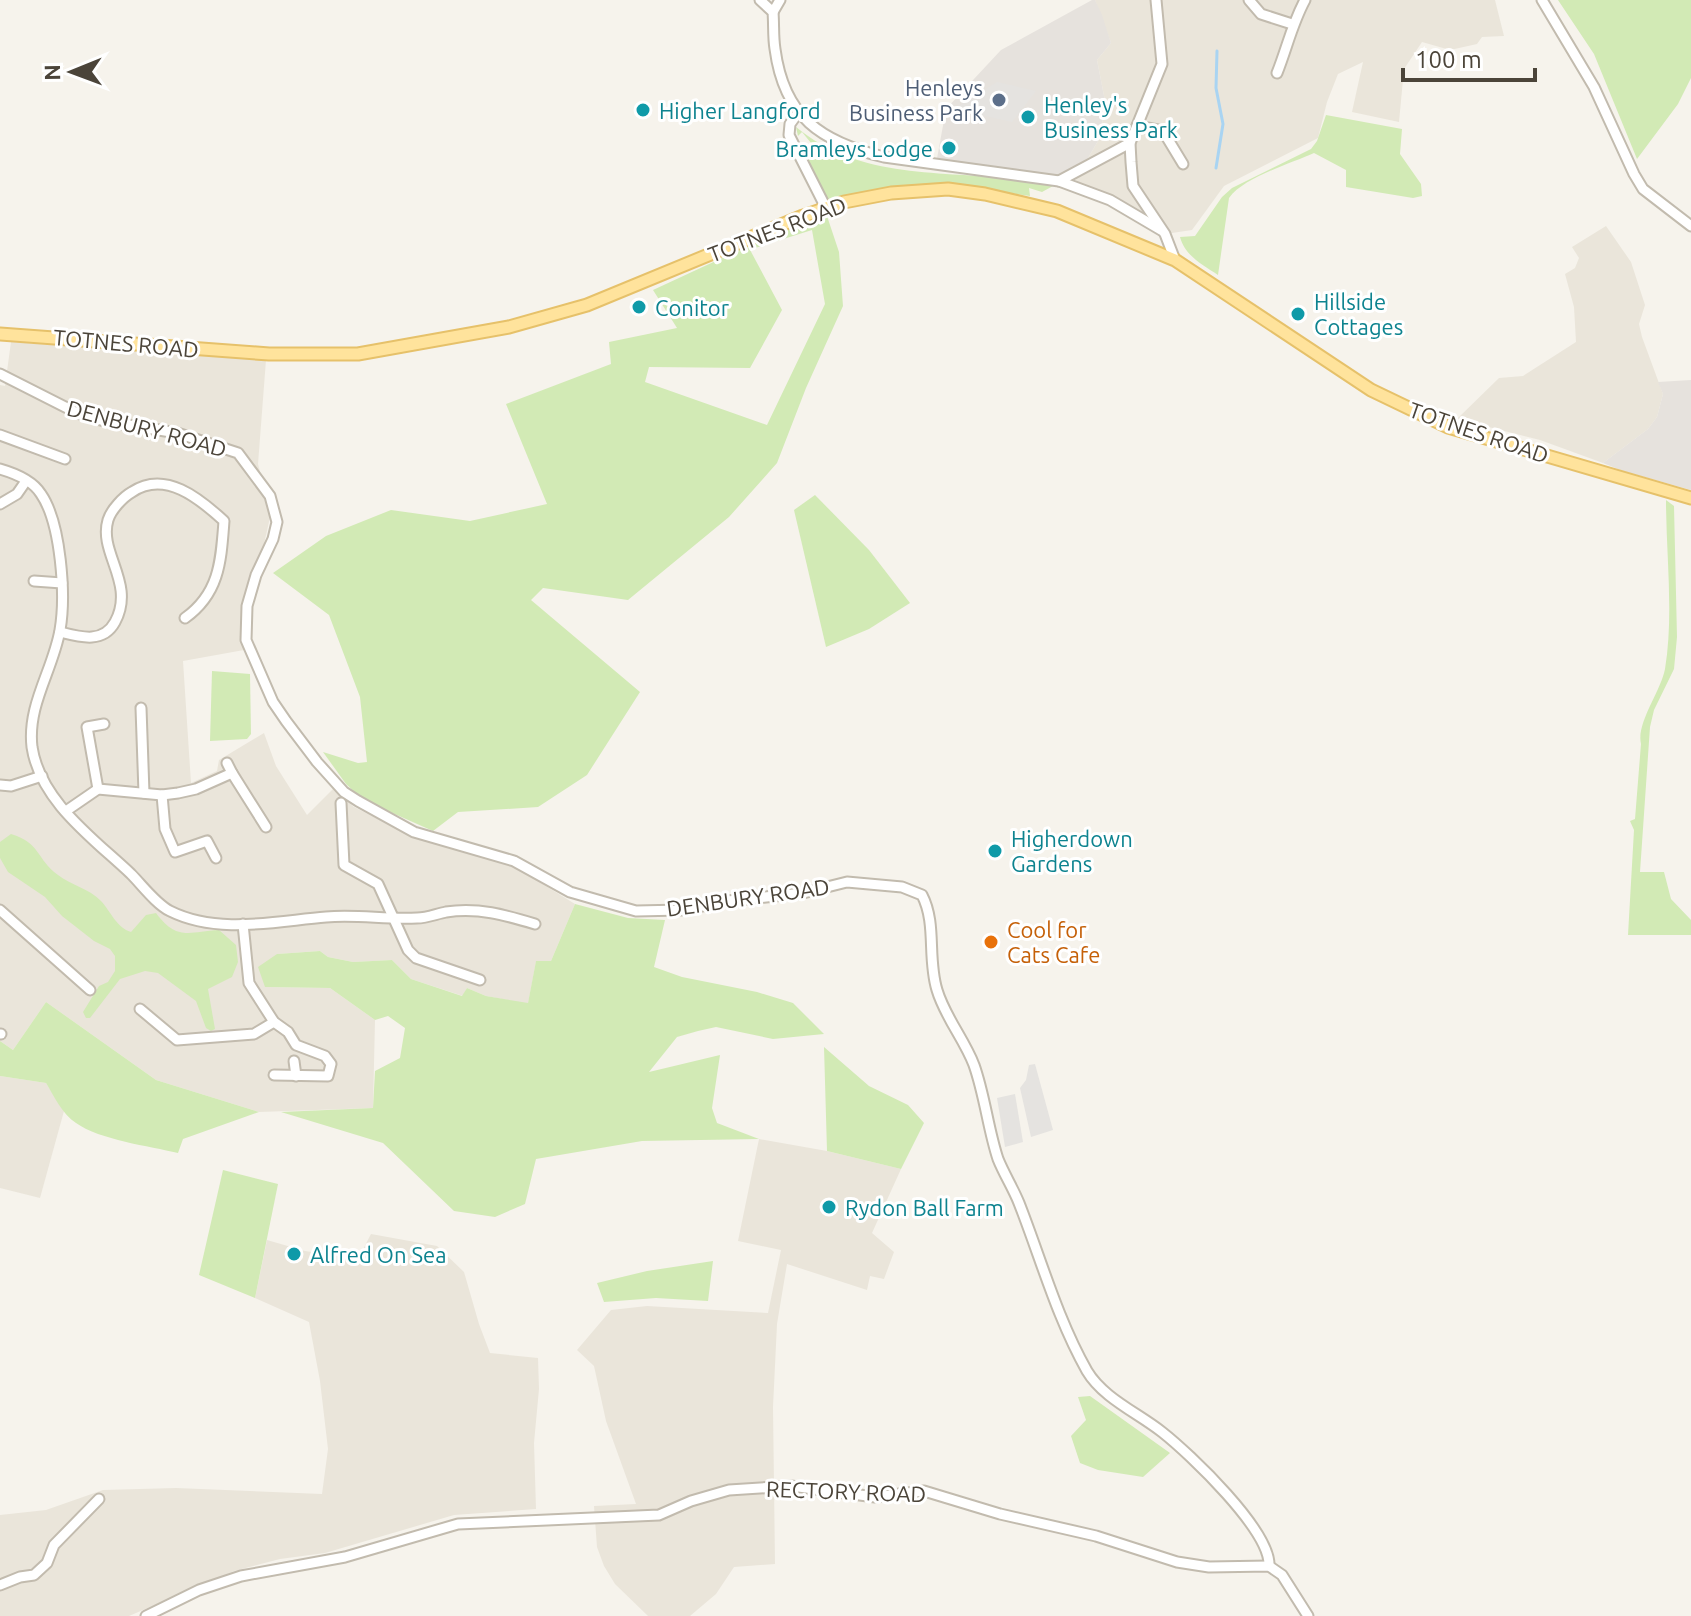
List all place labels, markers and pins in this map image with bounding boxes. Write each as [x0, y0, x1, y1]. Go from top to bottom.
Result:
place label: Henleys Business Park [849, 75, 983, 125]
marker: Henleys Business Park [990, 91, 1008, 109]
place label: Henley's Business Park [1044, 92, 1178, 142]
place label: Higher Langford [659, 98, 821, 123]
marker: Higher Langford [634, 101, 652, 119]
marker: Henley's Business Park [1019, 108, 1037, 126]
place label: Bramleys Lodge [776, 136, 933, 161]
marker: Bramleys Lodge [940, 139, 958, 157]
place label: Hillside Cottages [1314, 289, 1403, 339]
place label: Conitor [655, 295, 730, 320]
marker: Conitor [630, 298, 648, 316]
marker: Hillside Cottages [1289, 305, 1307, 323]
place label: Higherdown Gardens [1011, 826, 1133, 876]
marker: Higherdown Gardens [986, 842, 1004, 860]
place label: Cool for Cats Cafe [1007, 917, 1100, 967]
marker: Cool for Cats Cafe [982, 933, 1000, 951]
place label: Rydon Ball Farm [845, 1195, 1004, 1220]
marker: Rydon Ball Farm [820, 1198, 838, 1216]
place label: Alfred On Sea [310, 1242, 446, 1267]
marker: Alfred On Sea [285, 1245, 303, 1263]

